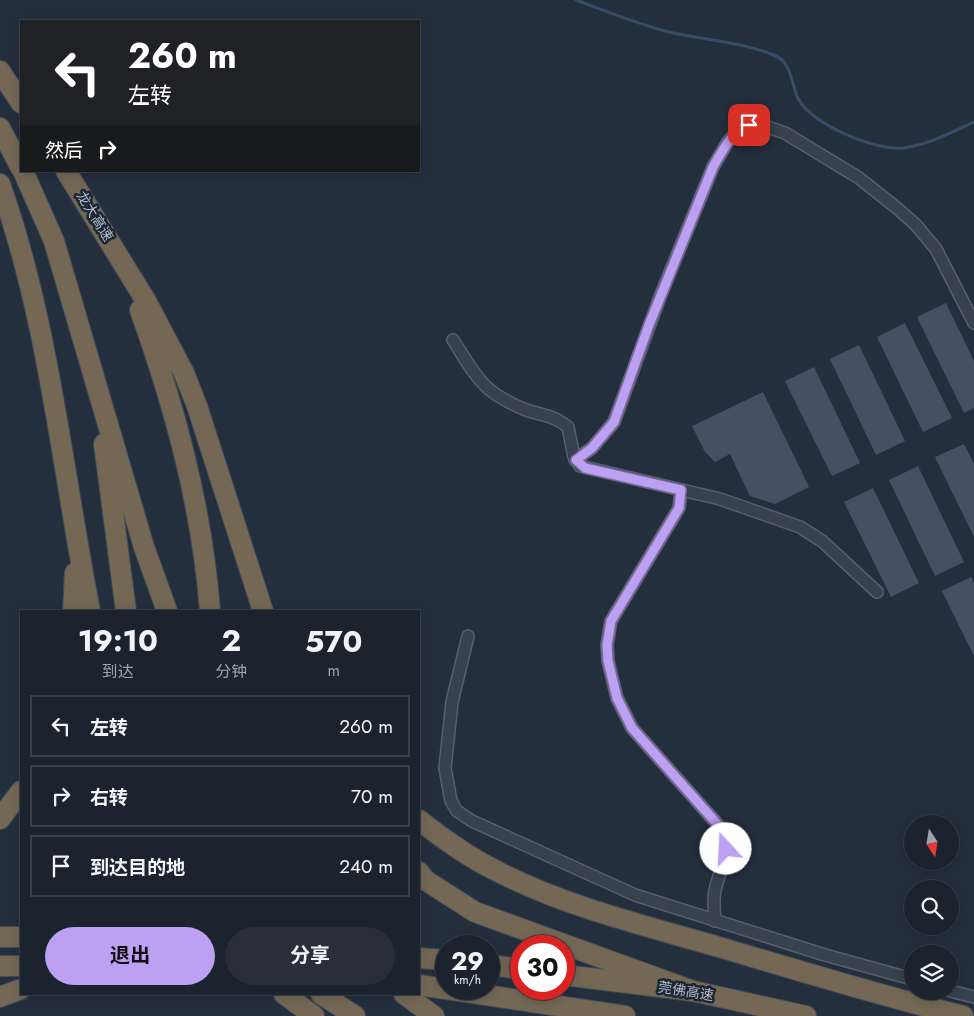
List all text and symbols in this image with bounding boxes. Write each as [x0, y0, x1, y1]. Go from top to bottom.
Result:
text: 260 m [128, 31, 237, 81]
icon: left [45, 40, 110, 105]
text: 左转 [128, 79, 172, 111]
pin [728, 104, 770, 146]
icon: arrive [735, 111, 763, 139]
icon: right [93, 135, 121, 163]
text: 然后 [45, 137, 83, 164]
street label: 龙大高速 [72, 187, 118, 245]
text: 19:10 [78, 619, 158, 662]
text: 2 [222, 619, 241, 662]
text: 570 [305, 620, 362, 663]
text: m [327, 659, 340, 682]
text: 到达 [102, 660, 134, 683]
text: 分钟 [215, 660, 247, 683]
icon: left [47, 712, 75, 740]
text: 260 m [339, 713, 393, 740]
text: 左转 [90, 714, 128, 741]
icon: right [47, 782, 75, 810]
text: 70 m [351, 783, 393, 810]
text: 右转 [90, 784, 128, 811]
north arrow [904, 815, 959, 870]
map controls [904, 815, 959, 1000]
position arrow [699, 822, 751, 874]
icon: arrive [47, 852, 75, 880]
text: 240 m [339, 853, 393, 880]
text: 到达目的地 [90, 854, 185, 881]
button: search [904, 880, 959, 935]
button: 退出 [45, 927, 215, 985]
button: 分享 [225, 927, 395, 985]
speed limit sign: 30 [510, 935, 575, 1000]
text: 29 [451, 943, 484, 979]
button: layers [904, 945, 959, 1000]
text: km/h [454, 971, 481, 989]
street label: 莞佛高速 [657, 977, 715, 1005]

